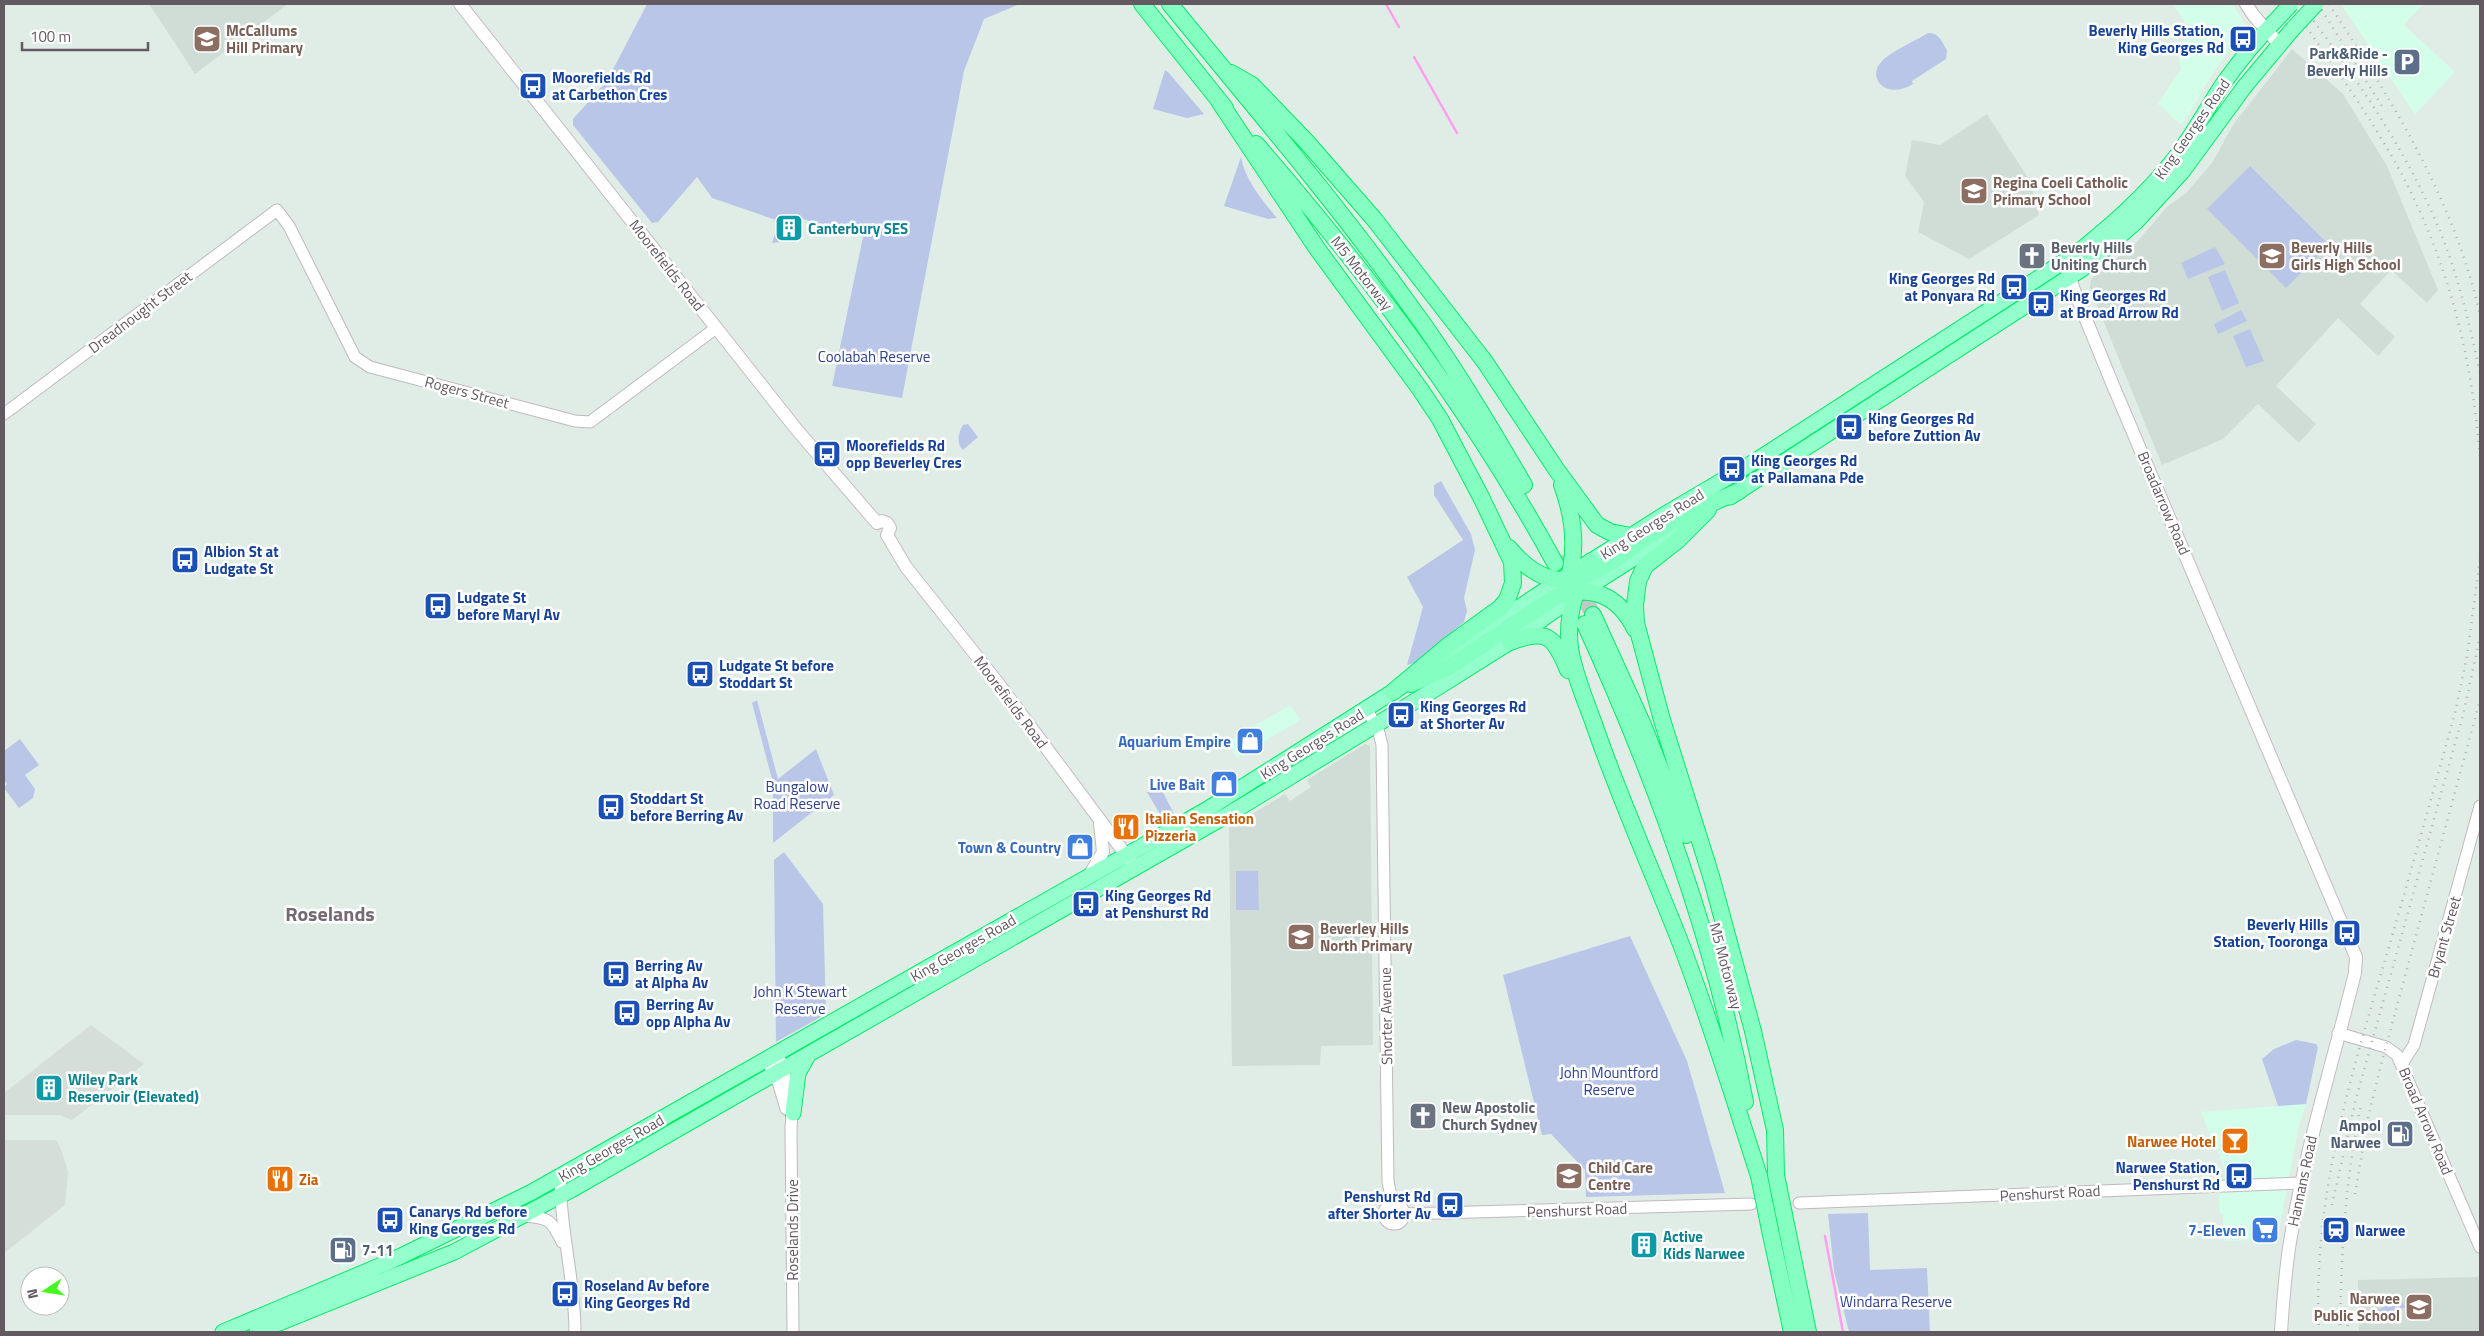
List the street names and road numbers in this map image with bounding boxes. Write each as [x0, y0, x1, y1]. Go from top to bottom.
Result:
street label: King Georges Road [2149, 74, 2235, 184]
street label: Moorefields Road [624, 214, 710, 316]
street label: M5 Motorway [1326, 231, 1398, 315]
street label: Dreadnought Street [83, 265, 197, 359]
street label: Rogers Street [422, 370, 512, 414]
street label: Broadarrow Road [2132, 448, 2196, 558]
street label: King Georges Road [1596, 483, 1708, 565]
street label: Moorefields Road [968, 651, 1054, 753]
street label: King Georges Road [1256, 703, 1368, 785]
street label: Bryant Street [2421, 893, 2467, 981]
street label: King Georges Road [906, 908, 1020, 988]
street label: M5 Motorway [1703, 920, 1749, 1012]
street label: Shorter Avenue [1374, 967, 1398, 1065]
street label: Broad Arrow Road [2393, 1063, 2459, 1179]
street label: King Georges Road [554, 1108, 668, 1188]
street label: Hannans Road [2281, 1134, 2323, 1228]
street label: Roselands Drive [781, 1179, 804, 1281]
street label: Penshurst Road [1999, 1179, 2101, 1207]
street label: Penshurst Road [1526, 1197, 1628, 1223]

